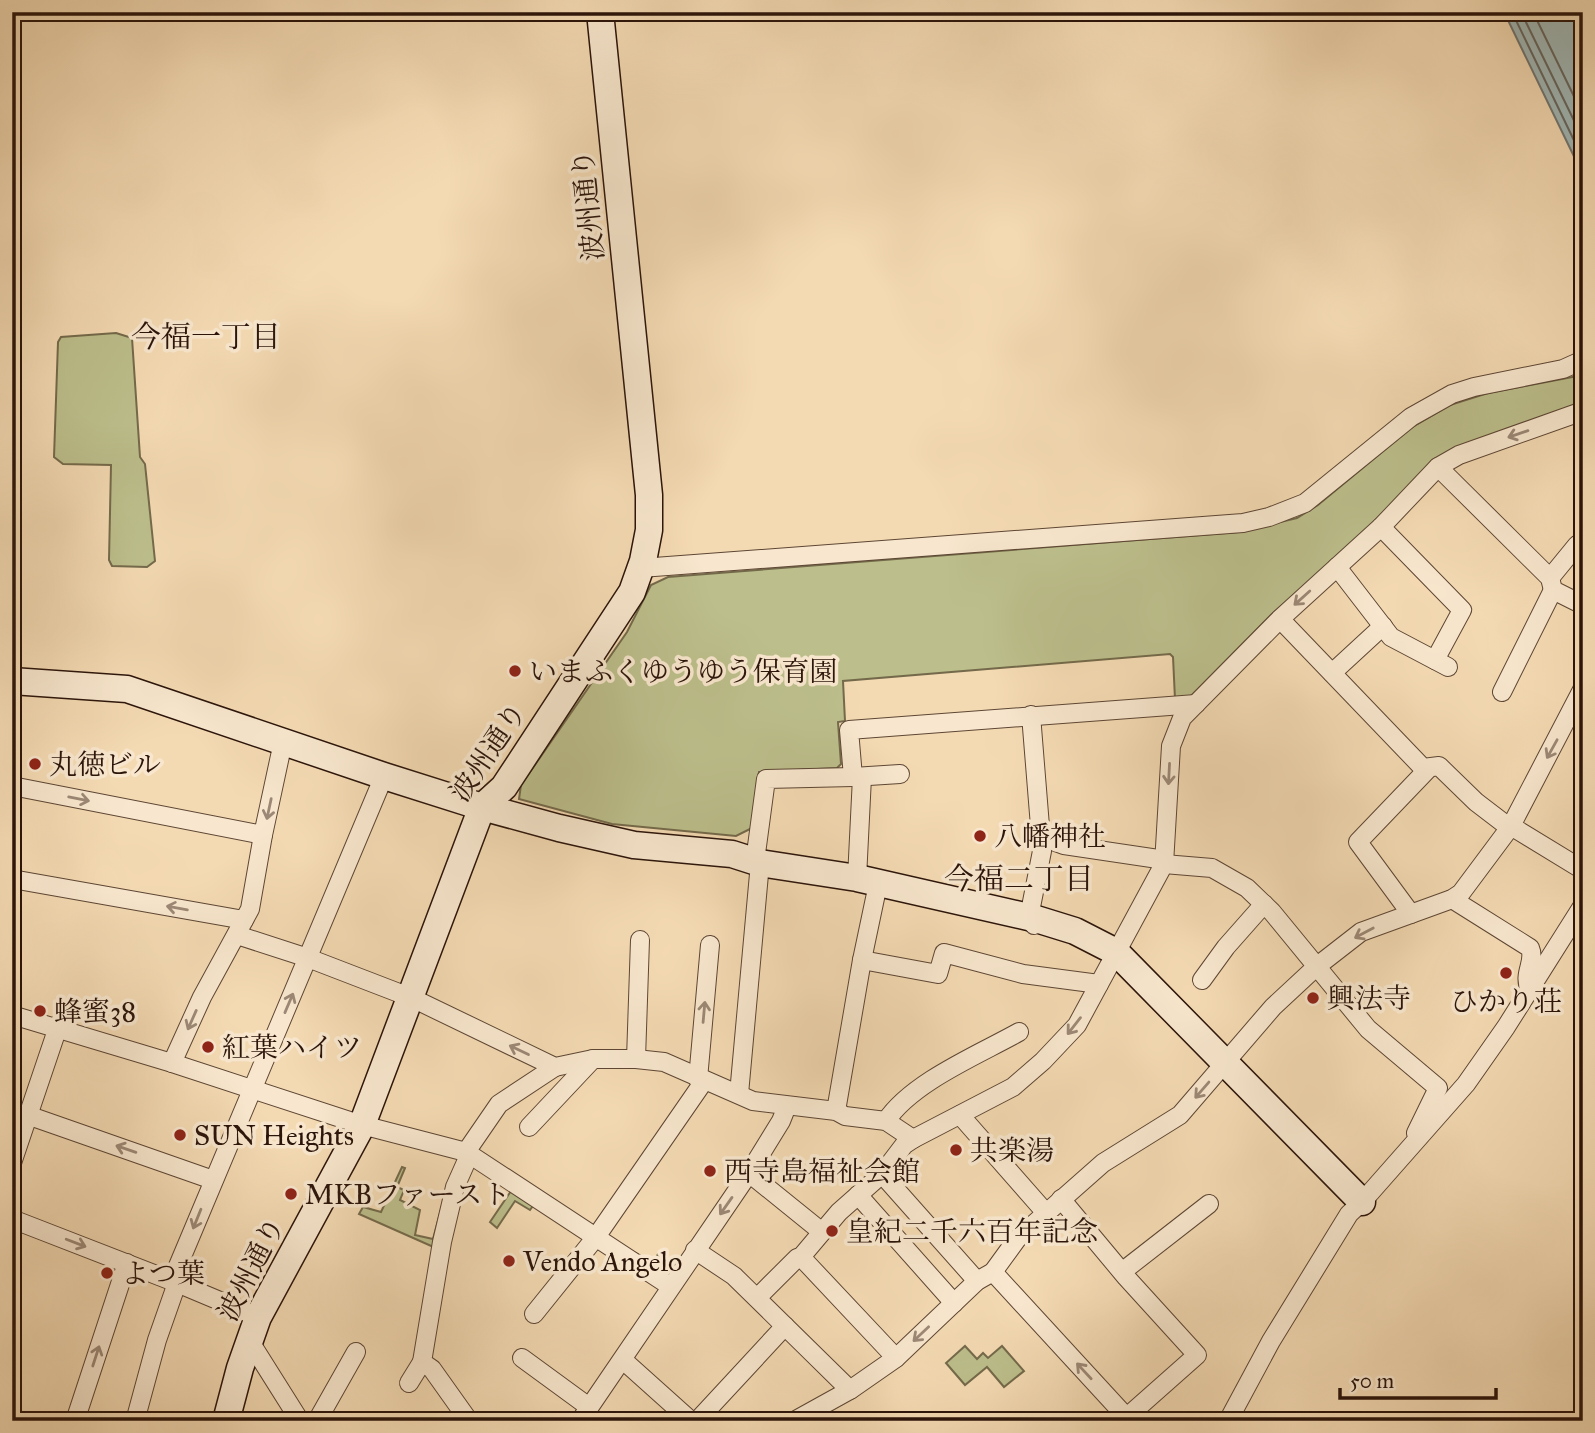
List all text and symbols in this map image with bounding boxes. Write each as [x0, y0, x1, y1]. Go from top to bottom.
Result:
street label: 波州通り [565, 147, 611, 263]
district label: 今福一丁目 [131, 319, 281, 355]
one-way arrow [1508, 429, 1530, 441]
one-way arrow [1294, 590, 1311, 607]
place label: いまふくゆうゆう保育園 [529, 654, 837, 689]
marker: いまふくゆうゆう保育園 [507, 663, 523, 679]
street label: 波州通り [442, 696, 534, 808]
one-way arrow [1545, 739, 1559, 759]
place label: 丸徳ビル [49, 747, 161, 782]
marker: 丸徳ビル [27, 756, 43, 772]
one-way arrow [1163, 762, 1176, 785]
one-way arrow [67, 793, 90, 806]
one-way arrow [261, 797, 275, 820]
place label: 八幡神社 [994, 819, 1106, 854]
marker: 八幡神社 [972, 828, 988, 844]
district label: 今福二丁目 [944, 861, 1094, 897]
one-way arrow [166, 901, 189, 914]
one-way arrow [1354, 927, 1374, 941]
marker: ひかり荘 [1498, 965, 1514, 981]
place label: 興法寺 [1327, 981, 1411, 1016]
place label: ひかり荘 [1450, 984, 1562, 1019]
marker: 興法寺 [1305, 990, 1321, 1006]
one-way arrow [283, 993, 296, 1014]
place label: 蜂蜜38 [54, 994, 136, 1029]
one-way arrow [698, 1001, 711, 1024]
marker: 蜂蜜38 [32, 1003, 48, 1019]
one-way arrow [185, 1009, 198, 1030]
one-way arrow [1066, 1017, 1081, 1035]
place label: 紅葉ハイツ [222, 1030, 362, 1065]
marker: 紅葉ハイツ [200, 1039, 216, 1055]
one-way arrow [509, 1043, 530, 1057]
one-way arrow [1194, 1081, 1210, 1099]
place label: SUN Heights [194, 1118, 354, 1153]
marker: SUN Heights [172, 1127, 188, 1143]
place label: 共楽湯 [970, 1133, 1054, 1168]
one-way arrow [115, 1142, 137, 1155]
marker: 共楽湯 [948, 1142, 964, 1158]
place label: 西寺島福祉会館 [724, 1154, 920, 1189]
marker: 西寺島福祉会館 [702, 1163, 718, 1179]
place label: MKBファースト [305, 1177, 510, 1212]
marker: MKBファースト [283, 1186, 299, 1202]
one-way arrow [719, 1196, 733, 1215]
one-way arrow [190, 1208, 203, 1229]
street label: 波州通り [210, 1211, 292, 1327]
place label: 皇紀二千六百年記念 [846, 1214, 1098, 1249]
marker: 皇紀二千六百年記念 [824, 1223, 840, 1239]
one-way arrow [65, 1238, 86, 1251]
place label: Vendo Angelo [522, 1244, 682, 1279]
marker: Vendo Angelo [501, 1253, 517, 1269]
place label: よつ葉 [121, 1256, 205, 1291]
marker: よつ葉 [99, 1265, 115, 1281]
one-way arrow [912, 1326, 930, 1342]
one-way arrow [90, 1345, 103, 1367]
scale bar [1340, 1356, 1495, 1400]
one-way arrow [1075, 1363, 1092, 1380]
text: 50 m [1350, 1368, 1395, 1394]

